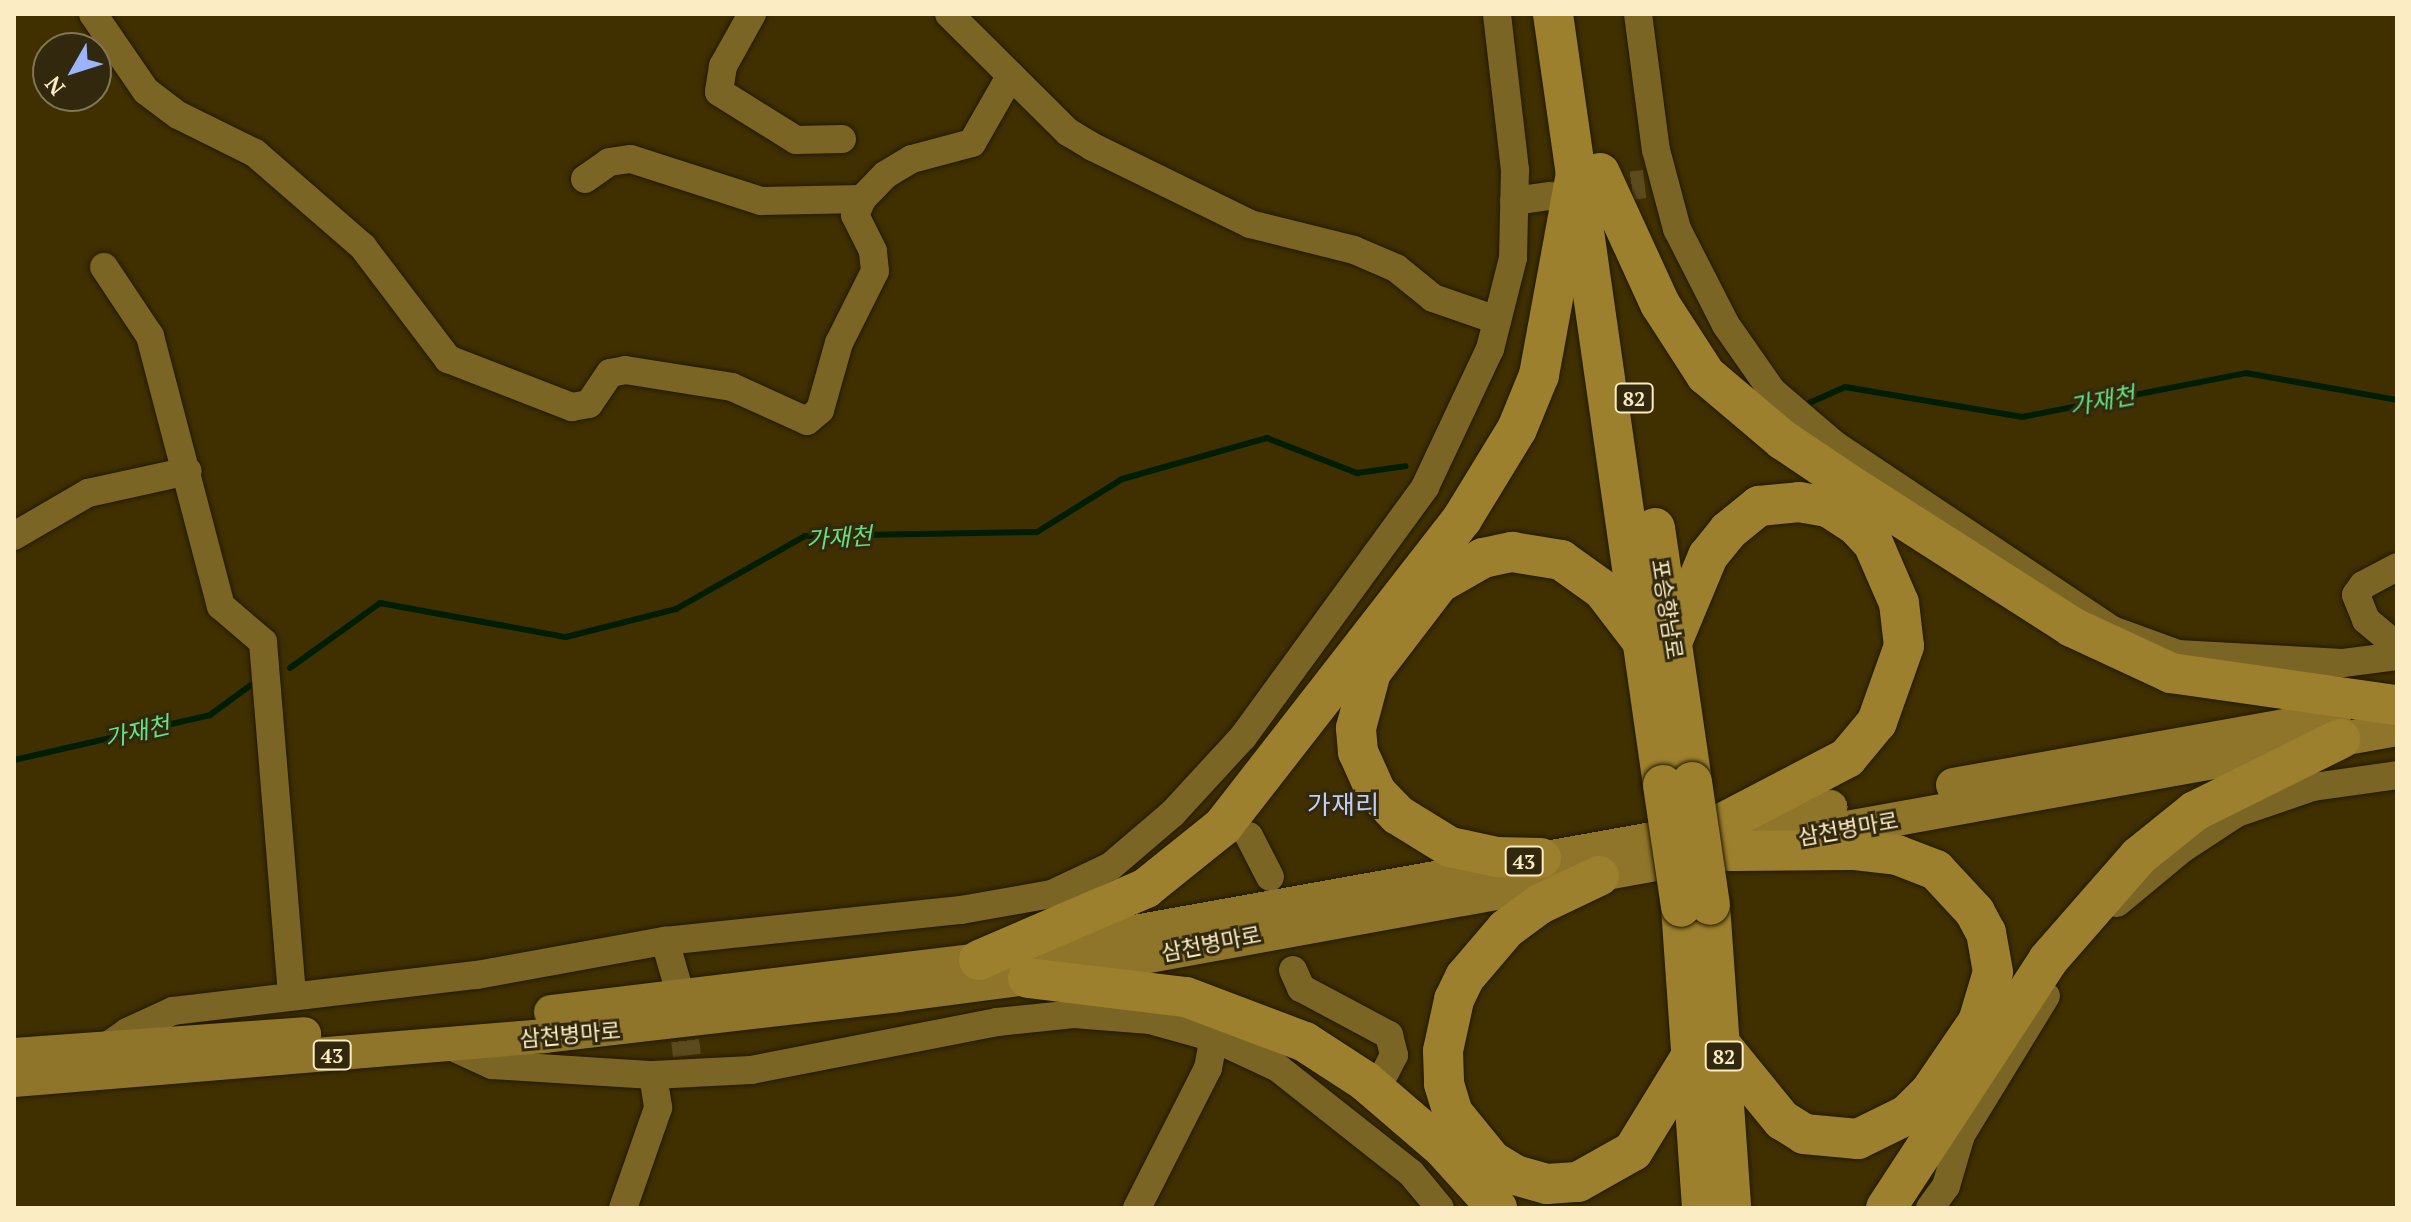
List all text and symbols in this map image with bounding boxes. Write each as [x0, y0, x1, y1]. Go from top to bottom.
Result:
north arrow [32, 32, 112, 112]
text: N [38, 71, 71, 102]
water label: 가재천 [2067, 381, 2137, 421]
road number: 82 [1614, 382, 1654, 414]
water label: 가재천 [805, 521, 873, 555]
street label: 포승향남로 [1647, 557, 1689, 661]
water label: 가재천 [101, 711, 173, 753]
district label: 가재리 [1307, 789, 1379, 821]
street label: 삼천병마로 [1796, 806, 1900, 850]
road number: 43 [1504, 845, 1544, 877]
street label: 삼천병마로 [1159, 920, 1263, 966]
street label: 삼천병마로 [518, 1016, 622, 1052]
road number: 43 [312, 1039, 352, 1071]
road number: 82 [1704, 1040, 1744, 1072]

